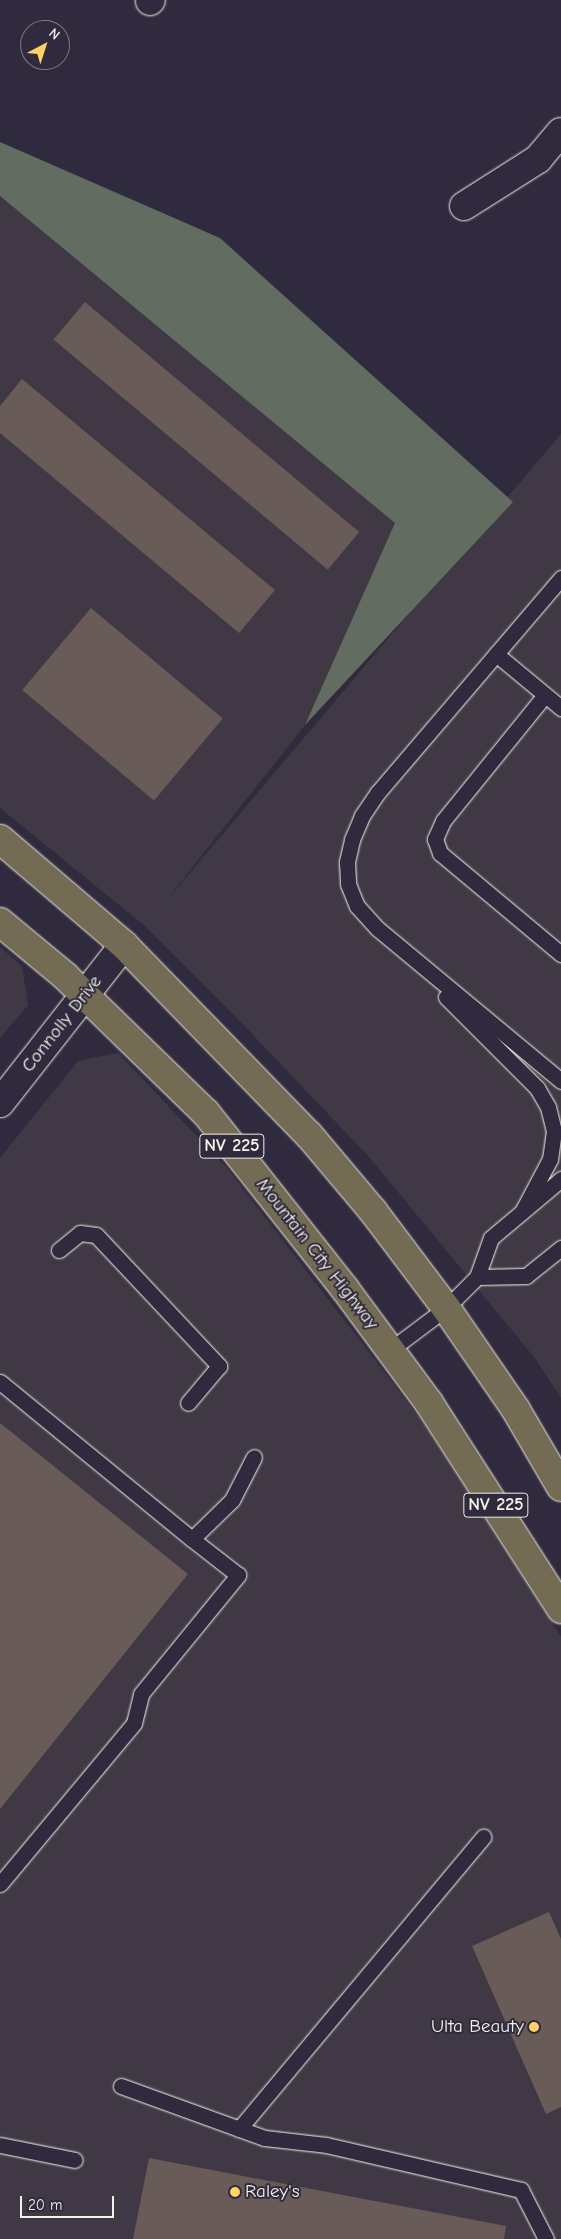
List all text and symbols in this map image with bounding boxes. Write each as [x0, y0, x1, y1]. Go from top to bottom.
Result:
north arrow [20, 20, 70, 70]
text: N [45, 24, 63, 43]
street label: Connolly Drive [17, 971, 107, 1077]
road number: NV 225 [198, 1130, 266, 1162]
street label: Mountain City Highway [251, 1174, 383, 1334]
road number: NV 225 [462, 1490, 530, 1520]
place label: Ulta Beauty [431, 2016, 524, 2038]
marker: Ulta Beauty [528, 2021, 540, 2033]
place label: Raley's [245, 2181, 300, 2203]
scale bar [22, 2186, 116, 2218]
marker: Raley's [229, 2186, 241, 2198]
text: 20 m [28, 2196, 62, 2214]

